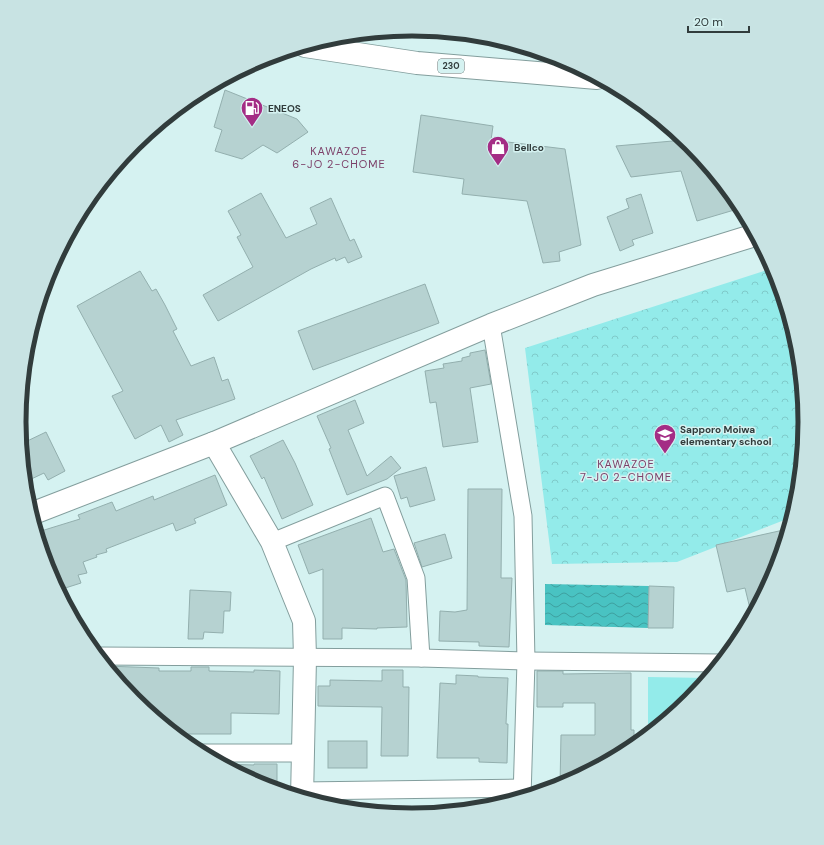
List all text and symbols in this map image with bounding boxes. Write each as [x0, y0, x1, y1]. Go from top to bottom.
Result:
scale bar [688, 8, 749, 34]
text: 20 m [694, 14, 723, 30]
road number: 230 [438, 59, 464, 73]
fuel station icon: ENEOS [239, 95, 265, 128]
place label: ENEOS [268, 102, 301, 115]
shop icon: Bellco [485, 134, 511, 167]
place label: Bellco [514, 141, 544, 154]
district label: KAWAZOE 6-JO 2-CHOME [292, 144, 386, 171]
school or university icon: Sapporo Moiwa elementary school [652, 422, 678, 455]
place label: Sapporo Moiwa elementary school [680, 423, 772, 448]
district label: KAWAZOE 7-JO 2-CHOME [580, 457, 672, 484]

